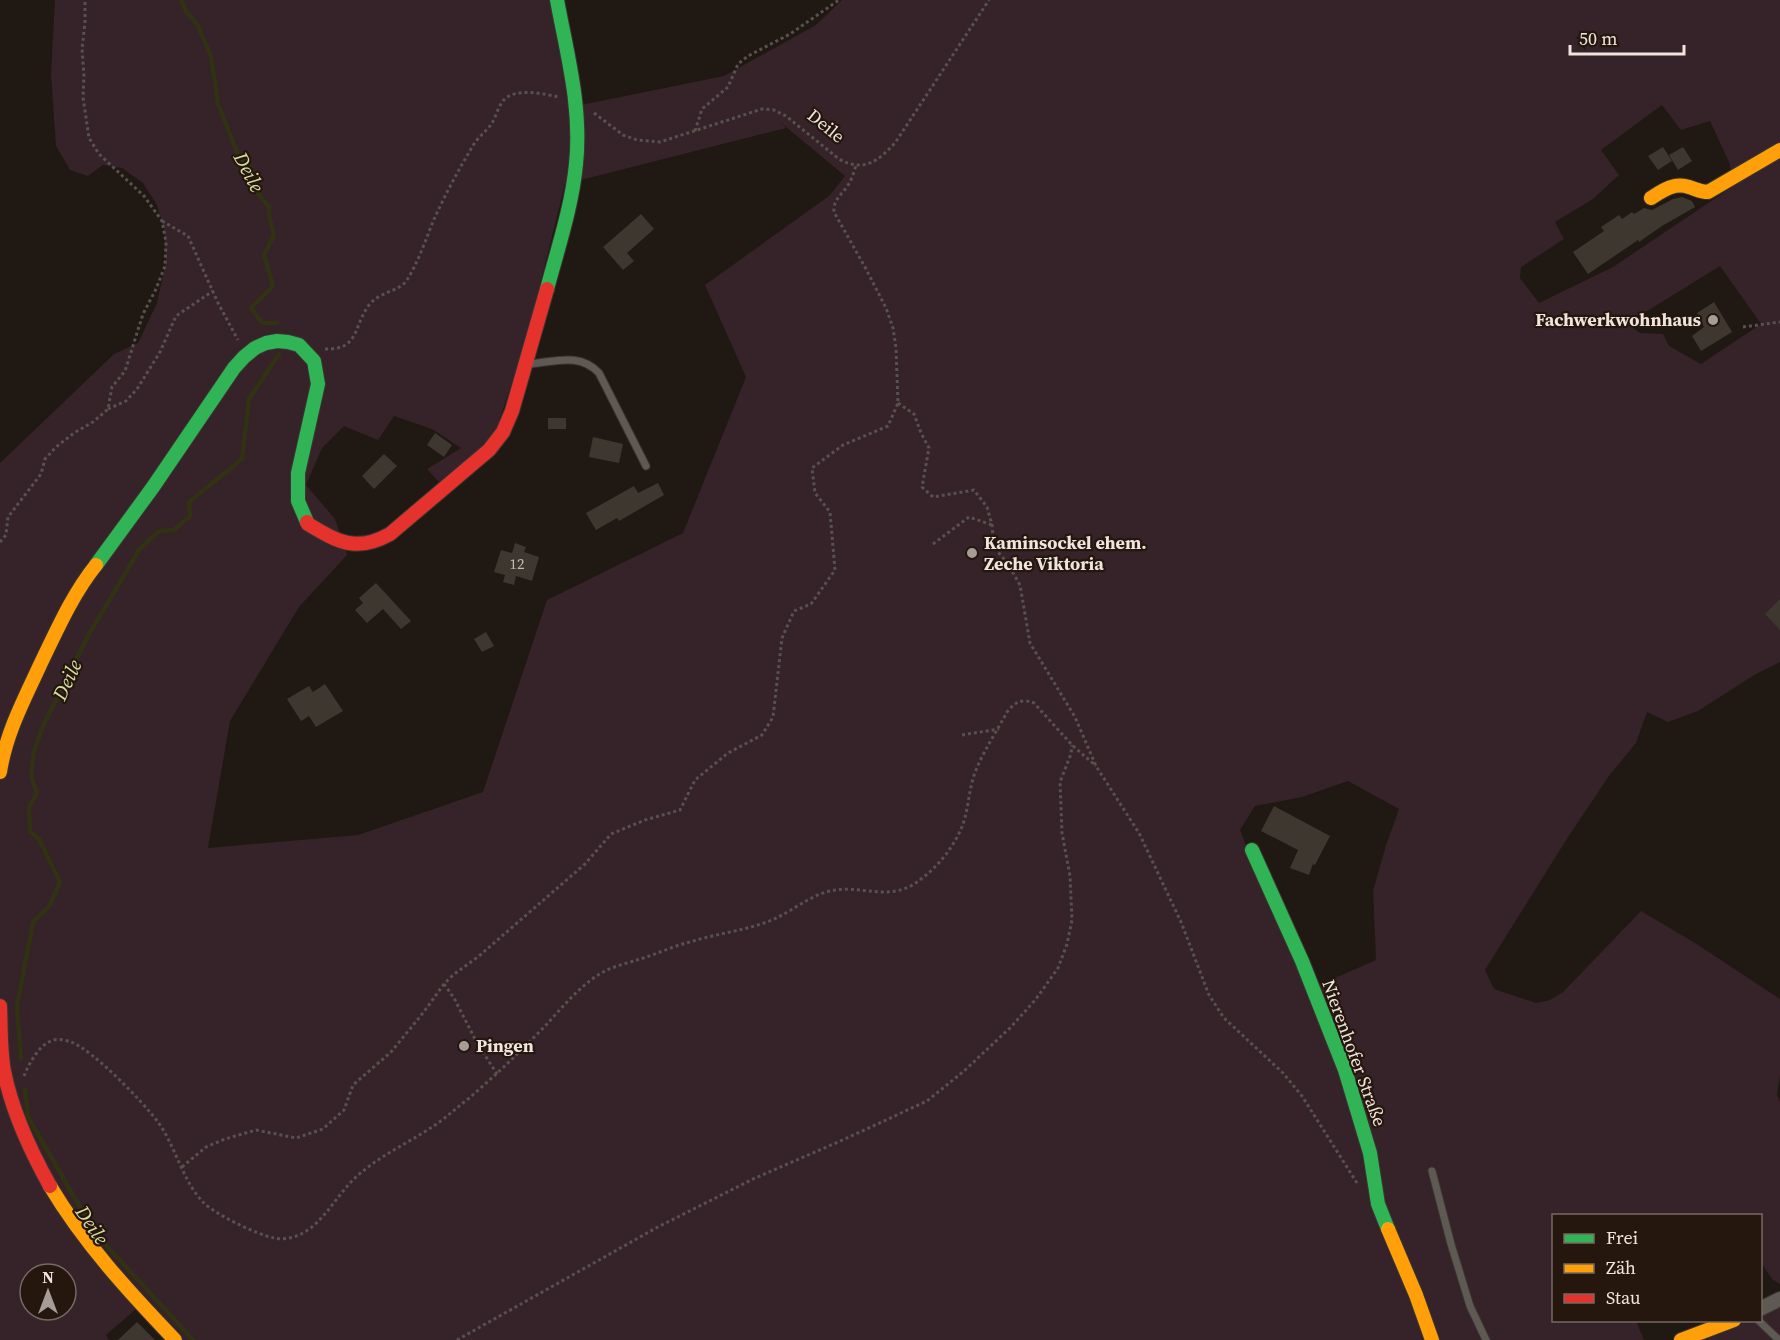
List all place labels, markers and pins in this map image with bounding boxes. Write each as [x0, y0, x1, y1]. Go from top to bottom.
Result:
place label: Fachwerkwohnhaus [1535, 307, 1701, 332]
marker: Fachwerkwohnhaus [1706, 313, 1720, 327]
place label: Kaminsockel ehem. Zeche Viktoria [984, 530, 1147, 576]
marker: Kaminsockel ehem. Zeche Viktoria [965, 546, 979, 560]
place label: Pingen [476, 1033, 534, 1058]
marker: Pingen [457, 1039, 471, 1053]

